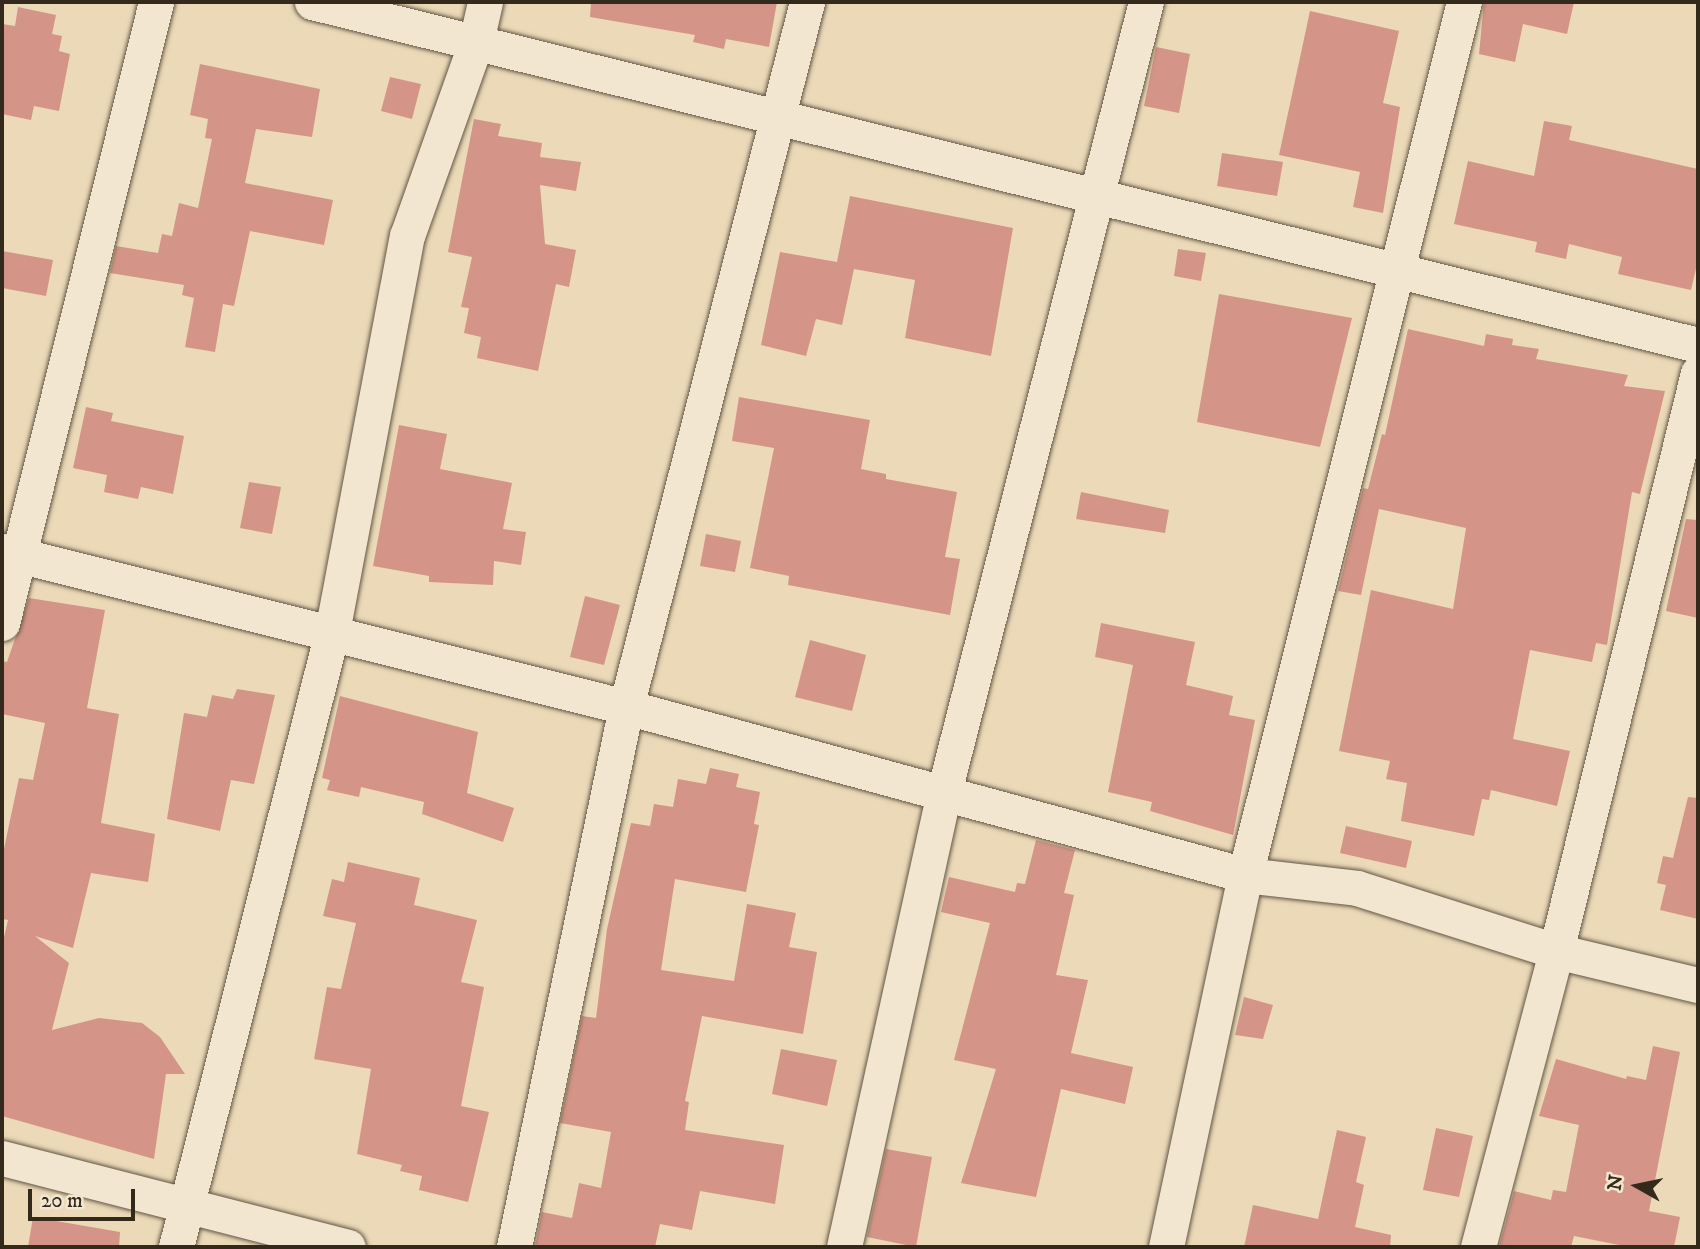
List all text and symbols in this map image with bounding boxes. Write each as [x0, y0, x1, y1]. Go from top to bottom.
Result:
north arrow [1602, 1151, 1672, 1221]
text: N [1603, 1173, 1628, 1192]
scale bar [32, 1176, 138, 1220]
text: 20 m [41, 1188, 83, 1214]

